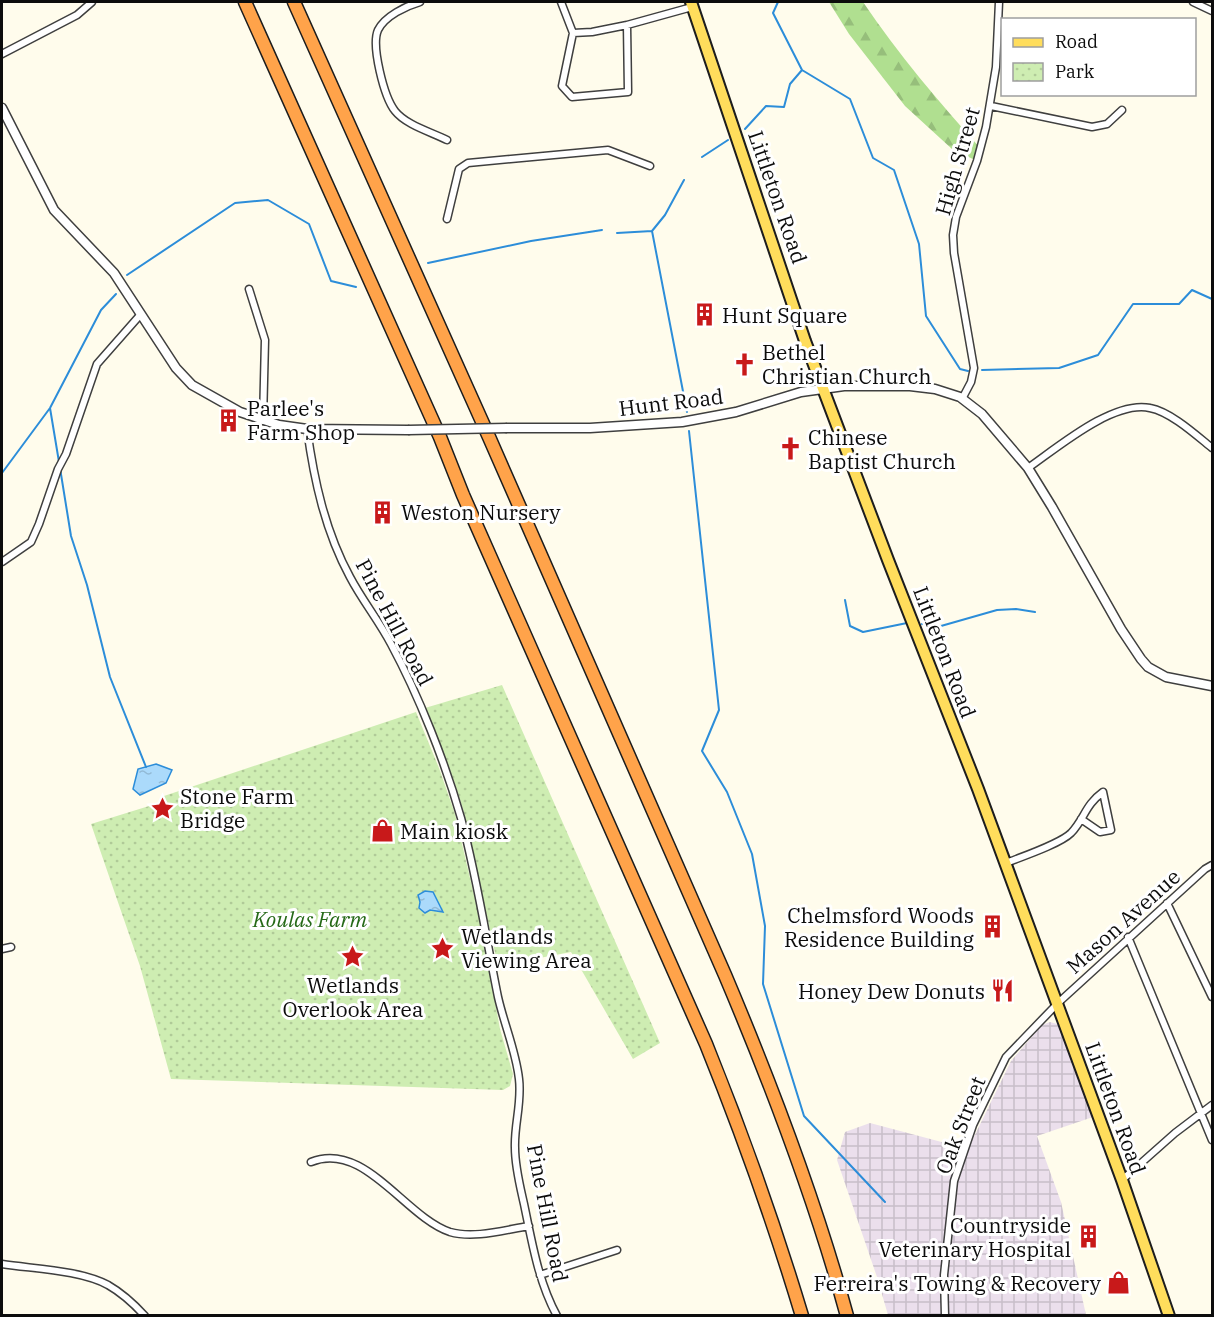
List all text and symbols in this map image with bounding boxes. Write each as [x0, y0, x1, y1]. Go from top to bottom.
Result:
legend [1001, 18, 1196, 96]
text: Road [1055, 30, 1098, 53]
text: Park [1055, 60, 1095, 83]
street label: High Street [928, 104, 986, 218]
street label: Littleton Road [742, 127, 814, 267]
place label: Hunt Square [722, 301, 847, 329]
building icon: Hunt Square [691, 302, 717, 328]
place label: Bethel Christian Church [762, 338, 932, 390]
church icon: Bethel Christian Church [731, 351, 757, 377]
street label: Hunt Road [617, 382, 725, 422]
place label: Parlee's Farm Shop [247, 394, 355, 446]
building icon: Parlee's Farm Shop [216, 407, 242, 433]
place label: Chinese Baptist Church [808, 423, 956, 475]
church icon: Chinese Baptist Church [777, 436, 803, 462]
place label: Weston Nursery [401, 498, 561, 526]
building icon: Weston Nursery [370, 499, 396, 525]
street label: Pine Hill Road [350, 554, 440, 691]
street label: Littleton Road [907, 582, 983, 722]
place label: Stone Farm Bridge [180, 782, 294, 834]
place icon: Stone Farm Bridge [149, 795, 175, 821]
place label: Main kiosk [400, 817, 509, 845]
shop icon: Main kiosk [369, 818, 395, 844]
street label: Mason Avenue [1060, 862, 1186, 980]
place label: Chelmsford Woods Residence Building [784, 901, 975, 953]
park label: Koulas Farm [252, 905, 368, 933]
building icon: Chelmsford Woods Residence Building [979, 914, 1005, 940]
place label: Wetlands Viewing Area [461, 922, 592, 974]
place icon: Wetlands Viewing Area [430, 935, 456, 961]
place icon: Wetlands Overlook Area [340, 944, 366, 970]
place label: Wetlands Overlook Area [283, 971, 423, 1023]
place label: Honey Dew Donuts [798, 977, 985, 1005]
restaurant icon: Honey Dew Donuts [990, 978, 1016, 1004]
street label: Littleton Road [1079, 1038, 1153, 1178]
street label: Oak Street [929, 1072, 991, 1178]
street label: Pine Hill Road [521, 1142, 575, 1285]
place label: Countryside Veterinary Hospital [878, 1211, 1071, 1263]
building icon: Countryside Veterinary Hospital [1076, 1224, 1102, 1250]
place label: Ferreira's Towing & Recovery [814, 1269, 1102, 1297]
shop icon: Ferreira's Towing & Recovery [1106, 1270, 1132, 1296]

